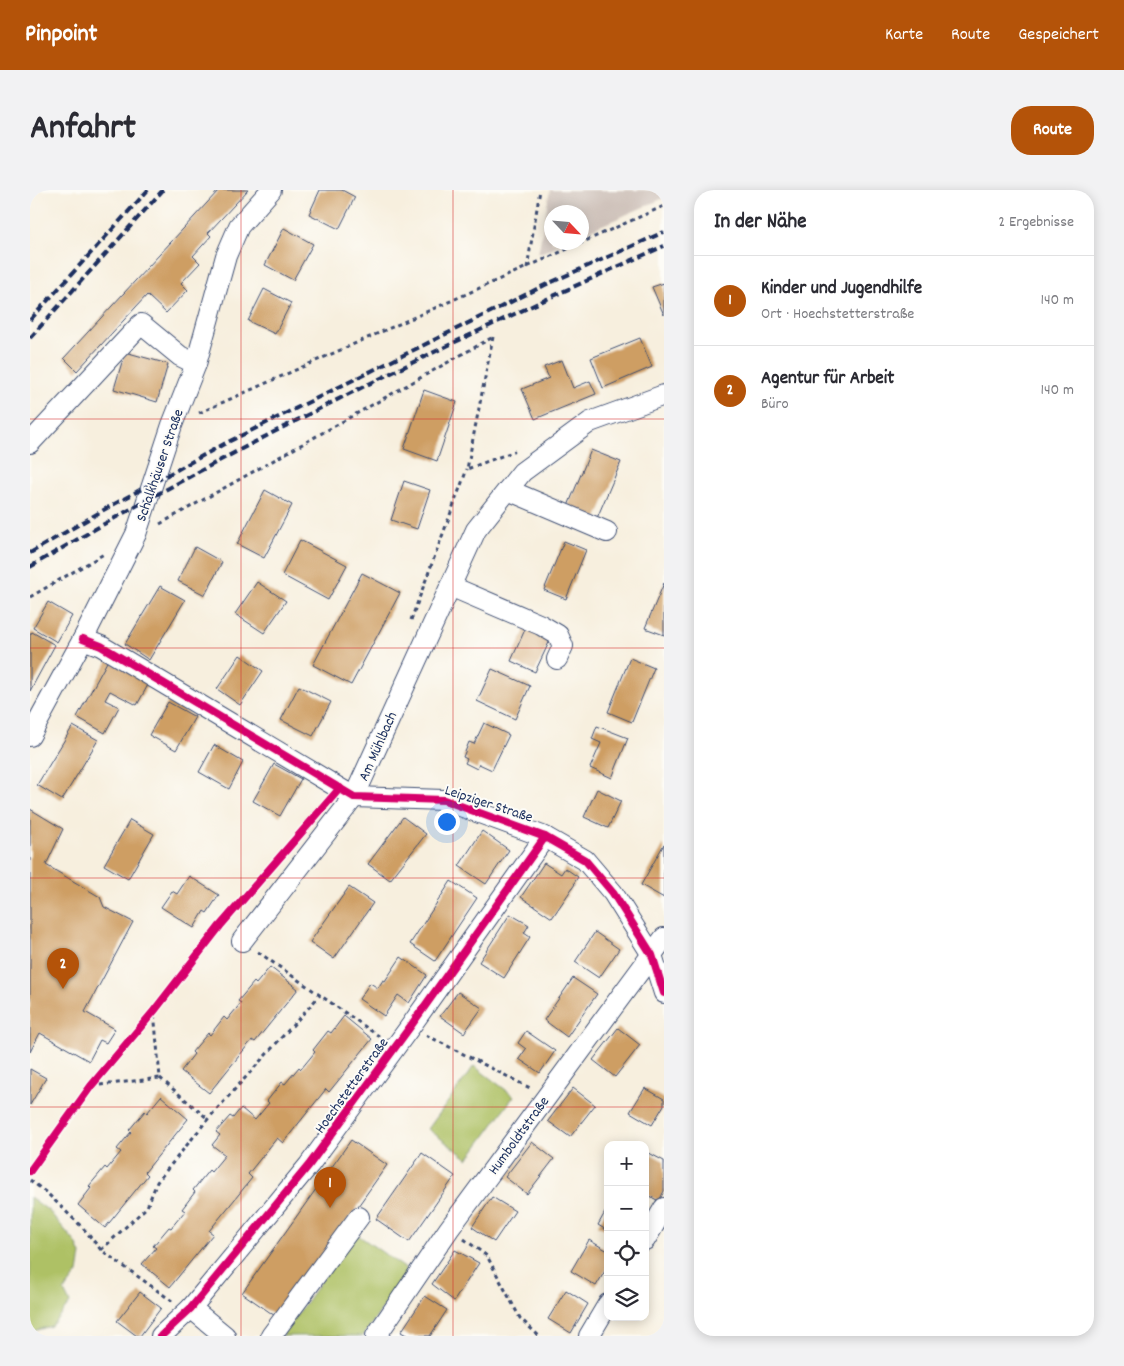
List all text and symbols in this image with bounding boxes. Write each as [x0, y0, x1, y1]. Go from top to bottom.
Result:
text: Pinpoint [25, 18, 97, 52]
text: Karte [885, 23, 923, 48]
text: Route [951, 23, 990, 48]
text: Gespeichert [1018, 23, 1099, 48]
text: Anfahrt [30, 105, 136, 155]
button: Route [1011, 106, 1094, 155]
north arrow [544, 205, 589, 250]
text: In der Nähe [714, 208, 806, 238]
text: 2 Ergebnisse [998, 211, 1074, 234]
text: Kinder und Jugendhilfe [761, 276, 922, 303]
text: 1 [728, 289, 732, 312]
text: 140 m [1040, 289, 1074, 312]
text: Ort · Hoechstetterstraße [761, 303, 914, 326]
text: Agentur für Arbeit [761, 366, 894, 393]
text: 2 [727, 379, 734, 402]
text: 140 m [1040, 379, 1074, 402]
text: Büro [761, 393, 789, 416]
street label: Schalkhäuser Straße [131, 406, 191, 525]
street label: Am Mühlbach [354, 708, 404, 785]
street label: Leipziger Straße [441, 780, 536, 830]
your location [434, 809, 460, 835]
pin: 2 [47, 948, 79, 989]
street label: Hoechstetterstraße [310, 1033, 395, 1139]
street label: Humboldtstraße [484, 1092, 556, 1180]
map controls [604, 1141, 649, 1321]
button: + [604, 1141, 649, 1186]
pin: 1 [314, 1167, 346, 1208]
button: − [604, 1186, 649, 1231]
button: locate [604, 1231, 649, 1276]
button: layers [604, 1276, 649, 1321]

